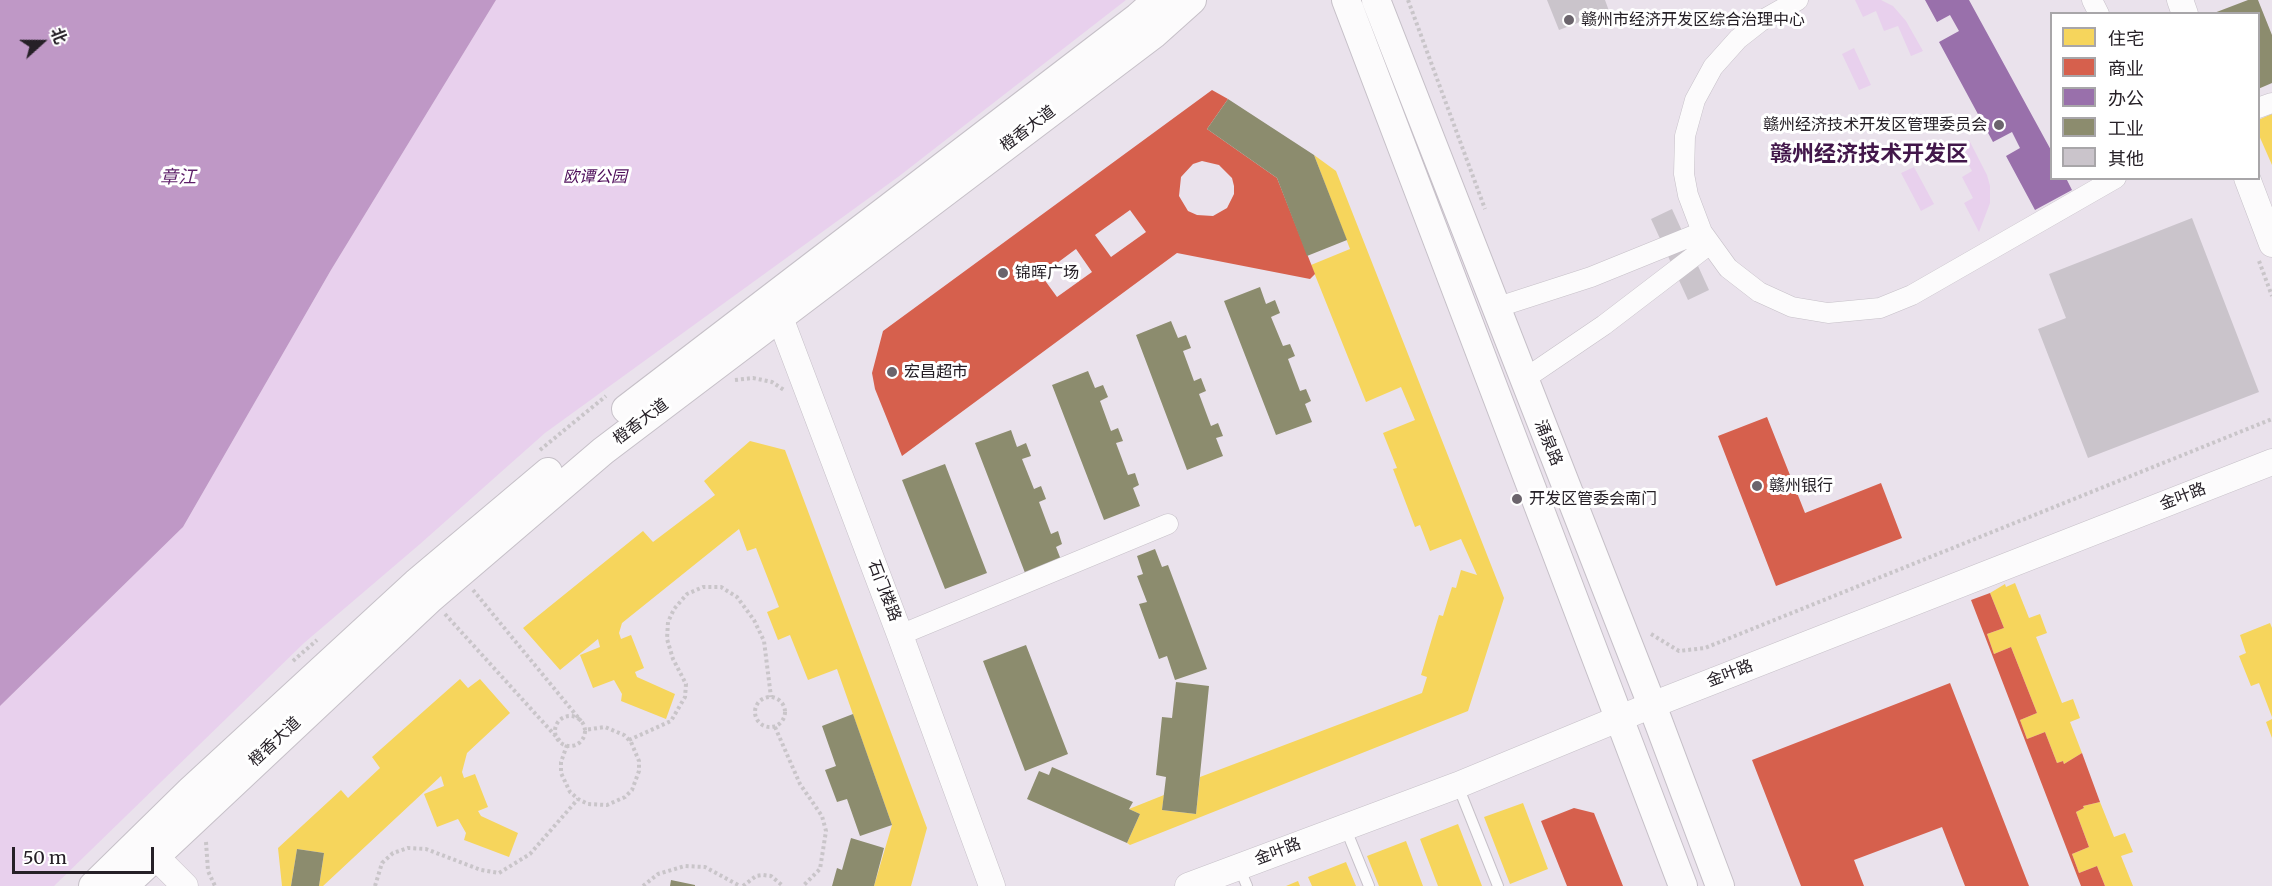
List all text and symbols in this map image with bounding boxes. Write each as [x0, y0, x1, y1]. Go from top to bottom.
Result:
place label: 赣州市经济开发区综合治理中心 [1581, 10, 1805, 30]
north arrow [12, 12, 72, 72]
legend [2050, 12, 2260, 180]
marker: 赣州市经济开发区综合治理中心 [1562, 13, 1576, 27]
text: 北 [47, 24, 71, 47]
text: 住宅 [2108, 27, 2144, 50]
text: 商业 [2108, 57, 2144, 80]
text: 办公 [2108, 87, 2144, 110]
street label: 橙香大道 [997, 102, 1059, 156]
place label: 赣州经济技术开发区管理委员会 [1763, 115, 1987, 135]
text: 工业 [2108, 117, 2144, 140]
marker: 赣州经济技术开发区管理委员会 [1992, 118, 2006, 132]
district label: 赣州经济技术开发区 [1770, 142, 1968, 168]
text: 其他 [2108, 147, 2144, 170]
water label: 章江 [160, 167, 196, 189]
park label: 欧谭公园 [563, 167, 627, 187]
place label: 锦晖广场 [1015, 263, 1079, 283]
marker: 锦晖广场 [996, 266, 1010, 280]
place label: 宏昌超市 [904, 362, 968, 382]
marker: 宏昌超市 [885, 365, 899, 379]
street label: 橙香大道 [610, 395, 672, 449]
street label: 涌泉路 [1530, 417, 1566, 469]
place label: 赣州银行 [1769, 476, 1833, 496]
marker: 赣州银行 [1750, 479, 1764, 493]
street label: 金叶路 [2157, 479, 2209, 515]
place label: 开发区管委会南门 [1529, 489, 1657, 509]
marker: 开发区管委会南门 [1510, 492, 1524, 506]
street label: 石门楼路 [864, 558, 904, 624]
street label: 金叶路 [1704, 656, 1756, 692]
street label: 橙香大道 [245, 713, 305, 771]
street label: 金叶路 [1252, 834, 1304, 870]
scale bar [15, 835, 158, 873]
text: 50 m [23, 846, 67, 869]

